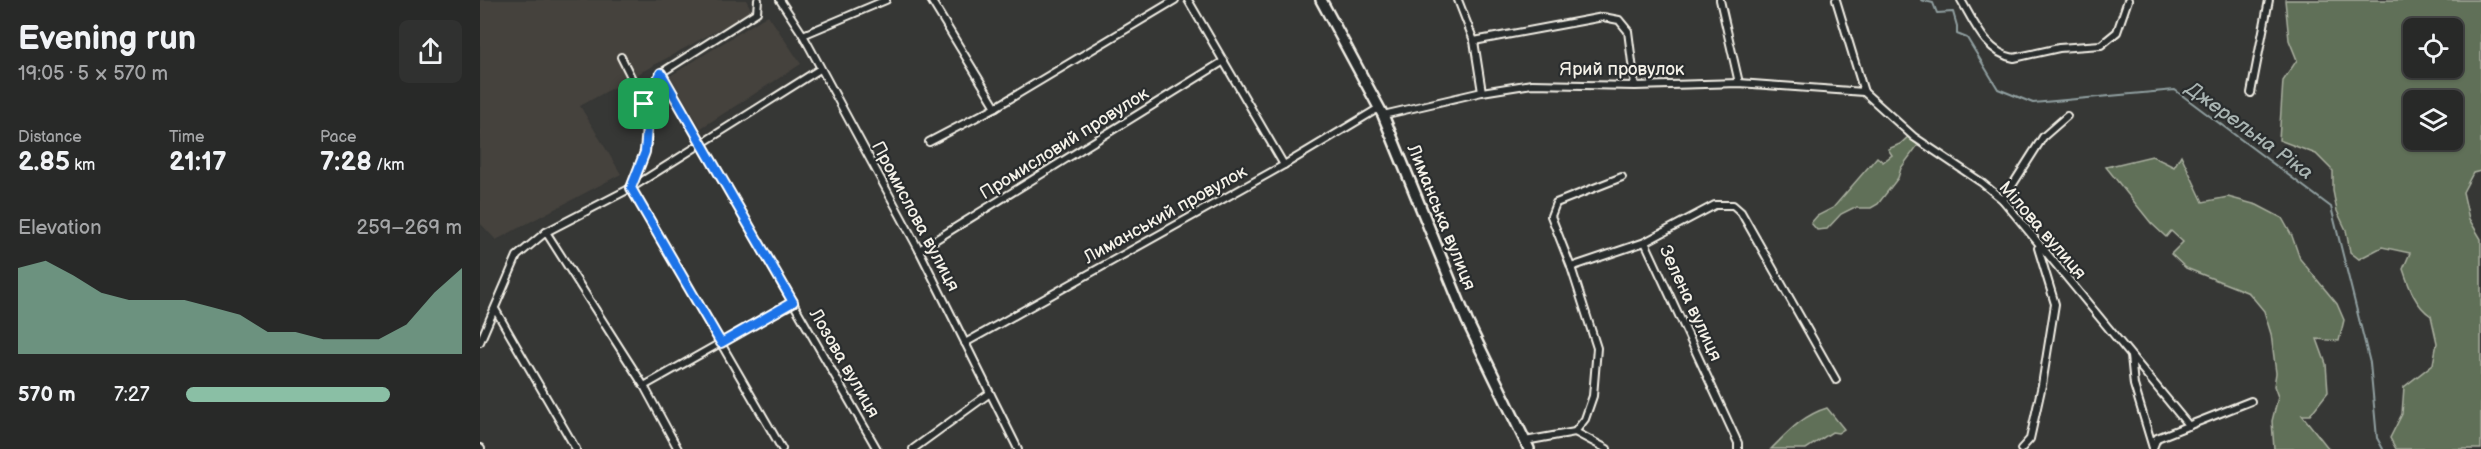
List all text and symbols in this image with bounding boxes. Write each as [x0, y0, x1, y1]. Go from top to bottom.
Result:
map controls [2403, 18, 2463, 150]
button: locate [2403, 18, 2463, 78]
text: Evening run [18, 19, 196, 59]
button: share [399, 20, 462, 83]
street label: Ярий провулок [1560, 59, 1685, 80]
text: 19:05 · 5 × 570 m [18, 62, 168, 86]
water label: Джерельна Ріка [2179, 75, 2318, 185]
pin [618, 78, 669, 129]
street label: Промисловий провулок [976, 83, 1153, 204]
icon: arrive [627, 87, 660, 120]
button: layers [2403, 90, 2463, 150]
text: Distance [18, 128, 82, 147]
text: Time [169, 128, 204, 147]
text: Pace [320, 128, 356, 147]
street label: Промислова вулиця [867, 138, 964, 295]
street label: Лиманська вулиця [1402, 140, 1480, 293]
text: 2.85 [18, 147, 70, 178]
text: 21:17 [169, 147, 227, 178]
text: 7:28 [320, 147, 372, 178]
text: km [70, 156, 95, 175]
text: /km [372, 156, 404, 175]
street label: Лиманський провулок [1079, 161, 1251, 269]
street label: Мілова вулиця [1994, 177, 2091, 283]
text: Elevation [18, 216, 101, 240]
text: 259–269 m [356, 216, 462, 240]
street label: Зелена вулиця [1655, 242, 1726, 364]
street label: Лозова вулиця [804, 304, 884, 421]
text: 570 m [18, 383, 76, 407]
text: 7:27 [114, 383, 149, 407]

